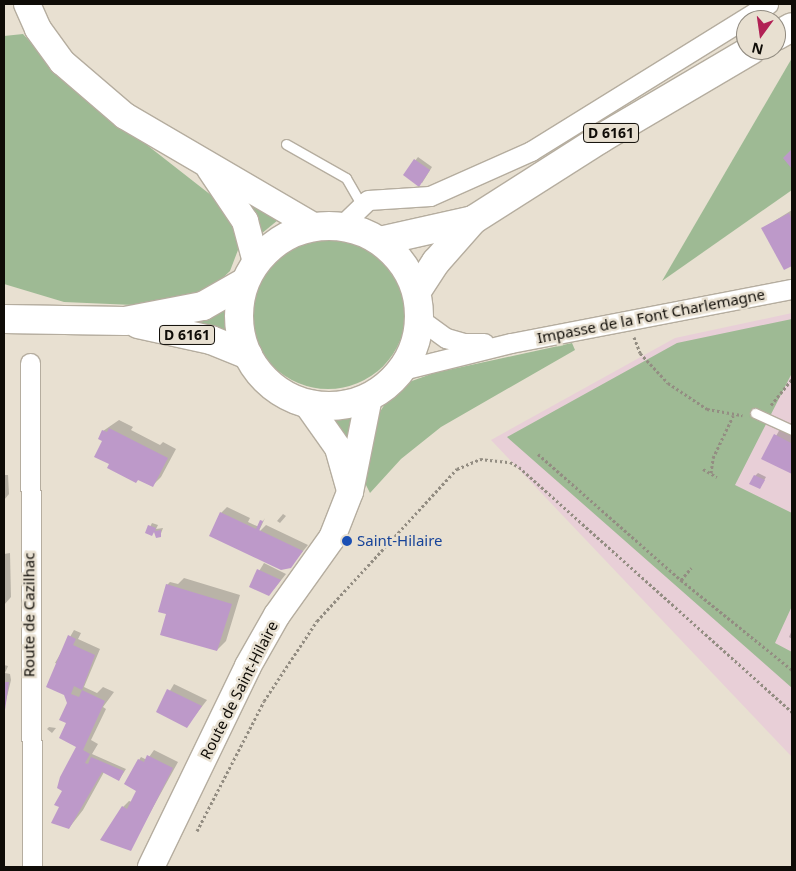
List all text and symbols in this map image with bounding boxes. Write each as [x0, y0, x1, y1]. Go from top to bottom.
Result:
north arrow [736, 10, 786, 60]
text: N [750, 38, 765, 60]
road number: D 6161 [582, 122, 640, 144]
street label: Impasse de la Font Charlemagne [536, 285, 766, 347]
road number: D 6161 [158, 324, 216, 346]
place label: Saint-Hilaire [357, 532, 443, 550]
marker: Saint-Hilaire [341, 535, 353, 547]
street label: Route de Cazilhac [20, 553, 38, 677]
street label: Route de Saint-Hilaire [196, 618, 282, 762]

